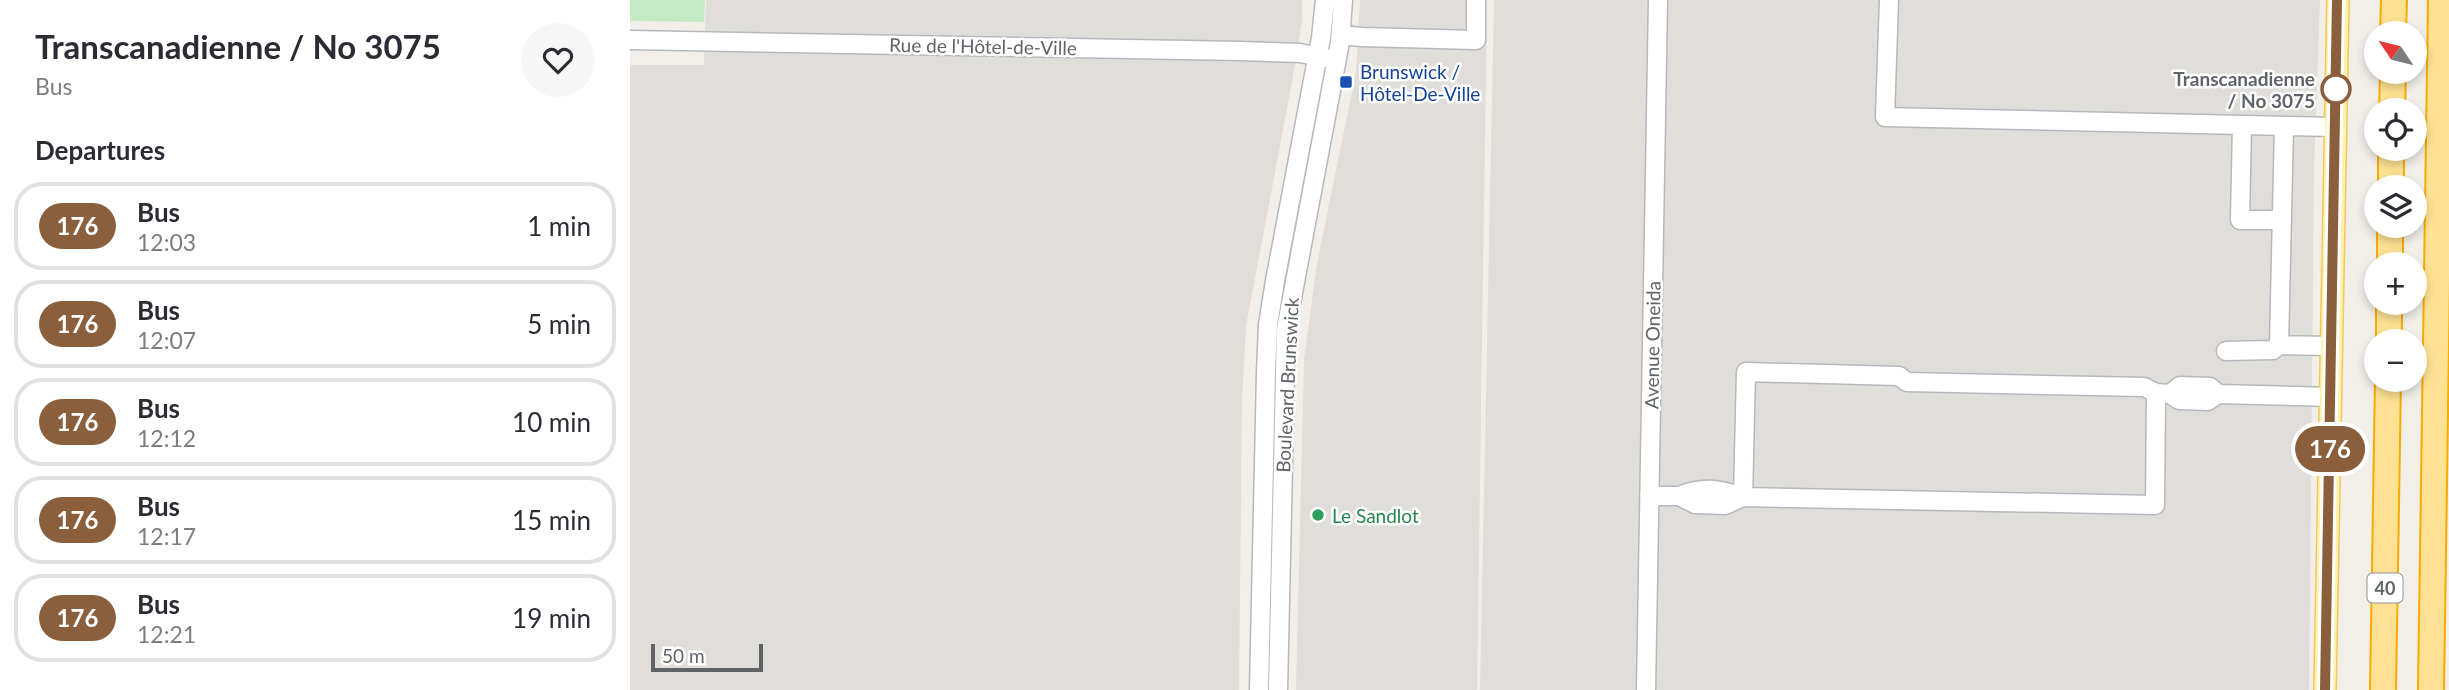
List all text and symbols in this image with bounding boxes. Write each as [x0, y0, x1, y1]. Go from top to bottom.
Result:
north arrow [2364, 21, 2427, 84]
map controls [2364, 21, 2427, 392]
button: heart [521, 23, 595, 97]
text: Transcanadienne / No 3075 [35, 26, 441, 66]
street label: Rue de l'Hôtel-de-Ville [889, 33, 1077, 59]
place label: Brunswick / Hôtel-De-Ville [1360, 60, 1480, 105]
place label: Transcanadienne / No 3075 [2173, 67, 2315, 112]
text: Bus [35, 72, 72, 100]
marker: Brunswick / Hôtel-De-Ville [1338, 74, 1354, 90]
marker: Transcanadienne / No 3075 [2321, 74, 2351, 104]
button: locate [2364, 98, 2427, 161]
text: Departures [35, 134, 165, 166]
button: layers [2364, 175, 2427, 238]
text: Bus [137, 196, 180, 228]
text: 1 min [527, 210, 591, 242]
text: 176 [57, 211, 98, 240]
text: 12:03 [137, 228, 196, 256]
button: + [2364, 252, 2427, 315]
street label: Avenue Oneida [1639, 281, 1665, 409]
text: Bus [137, 294, 180, 326]
street label: Boulevard Brunswick [1271, 296, 1303, 473]
text: 5 min [527, 308, 591, 340]
text: 176 [57, 309, 98, 338]
text: 12:07 [137, 326, 196, 354]
button: − [2364, 329, 2427, 392]
text: Bus [137, 392, 180, 424]
text: 10 min [512, 406, 591, 438]
text: 176 [57, 407, 98, 436]
text: 12:12 [137, 424, 196, 452]
line badge: 176 [2290, 426, 2370, 472]
text: 176 [2309, 434, 2351, 463]
text: Bus [137, 490, 180, 522]
text: 15 min [512, 504, 591, 536]
place label: Le Sandlot [1332, 504, 1419, 527]
text: 176 [57, 505, 98, 534]
marker: Le Sandlot [1310, 507, 1326, 523]
text: 12:17 [137, 522, 196, 550]
road number: 40 [2368, 574, 2402, 602]
text: Bus [137, 588, 180, 620]
text: 19 min [512, 602, 591, 634]
text: 176 [57, 603, 98, 632]
text: 12:21 [137, 620, 196, 648]
scale bar [651, 641, 763, 673]
text: 50 m [662, 644, 705, 667]

